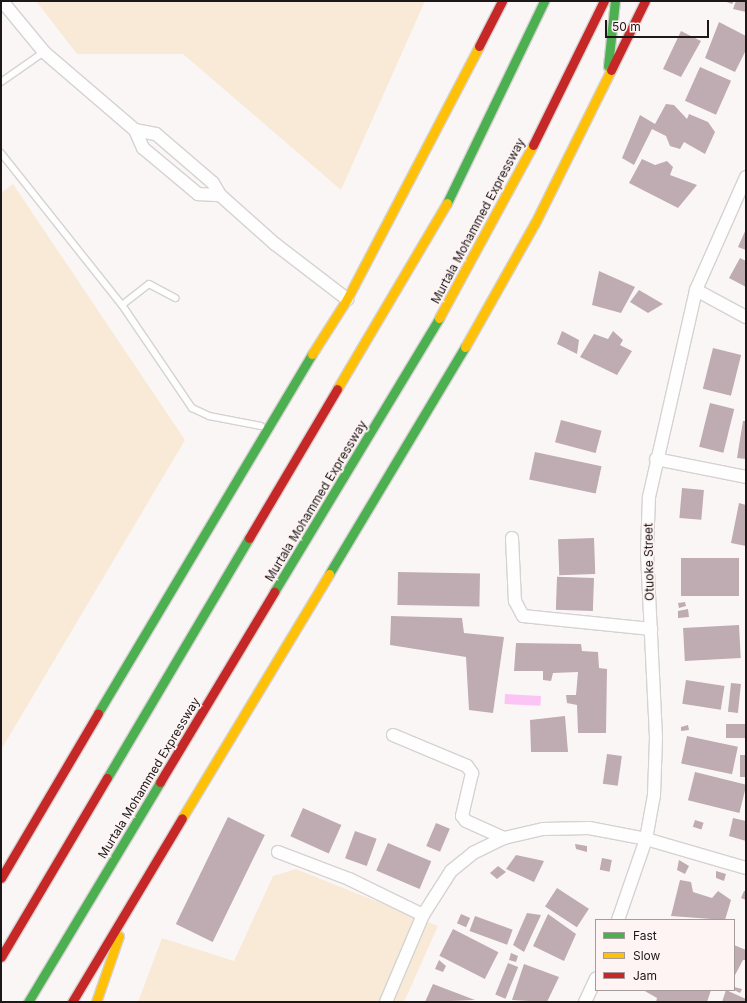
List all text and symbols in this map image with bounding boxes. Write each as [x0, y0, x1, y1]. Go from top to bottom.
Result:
scale bar [607, 12, 711, 38]
text: 50 m [612, 19, 641, 34]
street label: Murtala Mohammed Expressway [428, 136, 528, 306]
street label: Murtala Mohammed Expressway [262, 418, 370, 584]
street label: Otuoke Street [641, 523, 657, 601]
street label: Murtala Mohammed Expressway [95, 695, 203, 861]
legend [595, 919, 735, 991]
text: Fast [633, 928, 657, 943]
text: Slow [633, 948, 660, 963]
text: Jam [633, 968, 657, 983]

